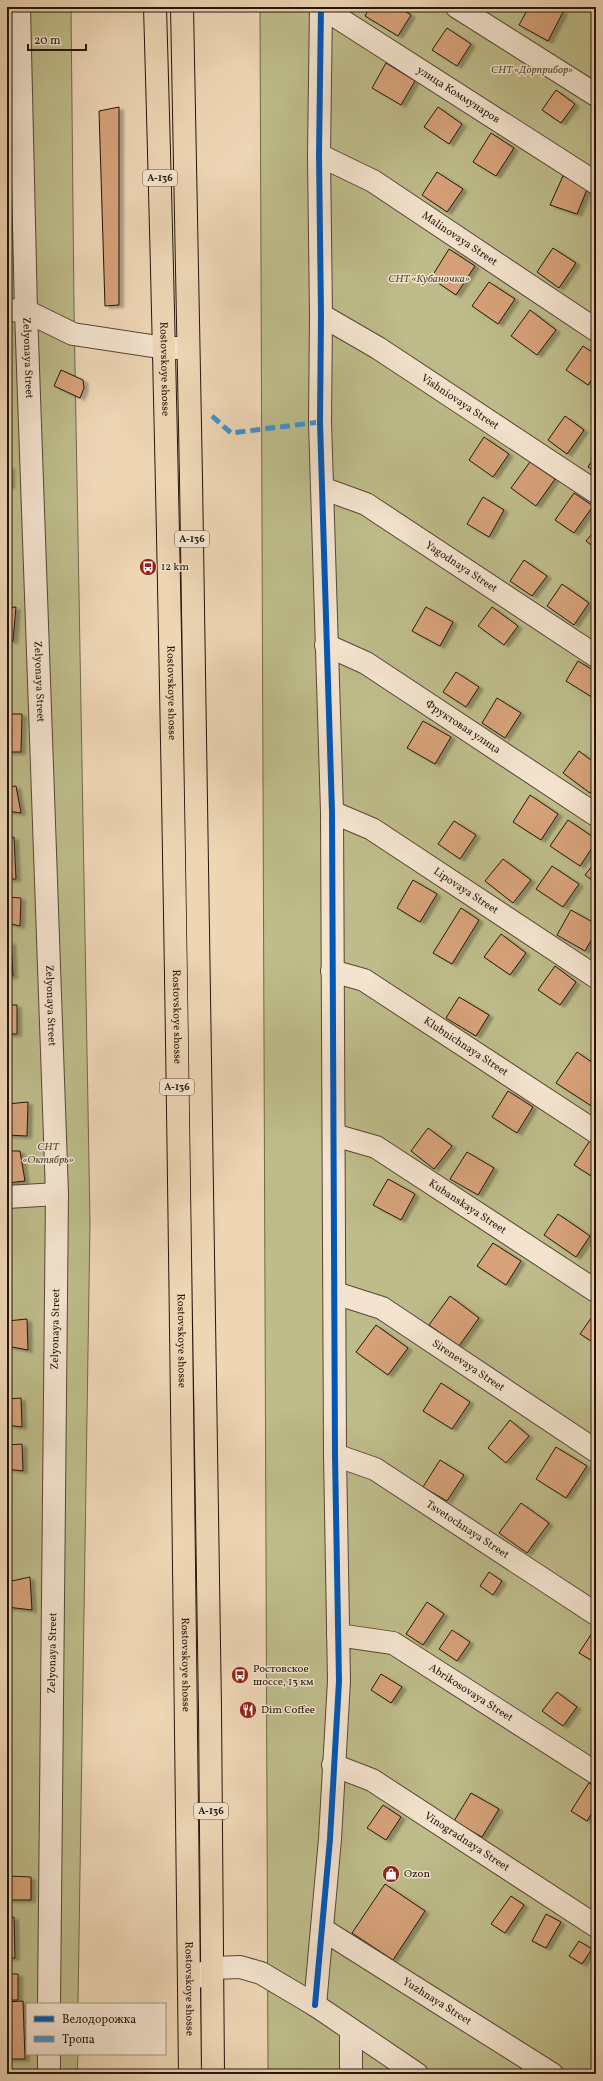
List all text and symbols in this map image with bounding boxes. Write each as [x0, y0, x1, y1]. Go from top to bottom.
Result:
scale bar [28, 26, 86, 52]
text: 20 m [34, 33, 61, 49]
street label: улица Коммунаров [414, 63, 503, 127]
park label: СНТ «Дорприбор» [491, 63, 573, 78]
road number: А-136 [143, 170, 177, 186]
street label: Malinovaya Street [419, 208, 500, 270]
park label: СНТ «Кубаночка» [388, 272, 470, 287]
street label: Zelyonaya Street [19, 317, 37, 399]
street label: Rostovskoye shosse [156, 321, 173, 416]
street label: Vishniovaya Street [418, 371, 502, 433]
road number: А-136 [175, 531, 209, 547]
street label: Yagodnaya Street [422, 538, 500, 596]
bus stop icon: 12 km [138, 557, 158, 577]
place label: 12 km [161, 560, 189, 575]
street label: Zelyonaya Street [30, 641, 48, 723]
street label: Rostovskoye shosse [163, 645, 179, 740]
street label: Фруктовая улица [422, 697, 504, 758]
street label: Lipovaya Street [430, 864, 501, 918]
street label: Zelyonaya Street [41, 965, 59, 1047]
street label: Rostovskoye shosse [168, 969, 185, 1064]
street label: Klubnichnaya Street [421, 1013, 511, 1080]
road number: А-136 [160, 1079, 194, 1095]
park label: СНТ «Октябрь» [23, 1140, 74, 1168]
street label: Kubanskaya Street [426, 1176, 509, 1238]
street label: Zelyonaya Street [48, 1288, 64, 1370]
street label: Rostovskoye shosse [173, 1293, 189, 1388]
street label: Sirenevaya Street [429, 1336, 508, 1395]
street label: Tsvetochnaya Street [423, 1497, 512, 1562]
street label: Zelyonaya Street [45, 1612, 61, 1694]
street label: Rostovskoye shosse [177, 1617, 193, 1712]
street label: Abrikosovaya Street [426, 1660, 516, 1725]
place label: Ростовское шоссе, 13 км [253, 1662, 314, 1690]
bus stop icon: Ростовское шоссе, 13 км [230, 1665, 250, 1685]
restaurant icon: Dim Coffee [238, 1700, 258, 1720]
place label: Dim Coffee [261, 1703, 315, 1718]
road number: А-136 [194, 1803, 228, 1819]
street label: Vinogradnaya Street [421, 1809, 512, 1875]
shop icon: Ozon [381, 1864, 401, 1884]
place label: Ozon [404, 1867, 430, 1882]
street label: Rostovskoye shosse [181, 1941, 197, 2036]
street label: Yuzhnaya Street [400, 1974, 475, 2029]
legend [26, 2003, 166, 2055]
text: Велодорожка [62, 2012, 136, 2028]
text: Тропа [62, 2032, 95, 2048]

